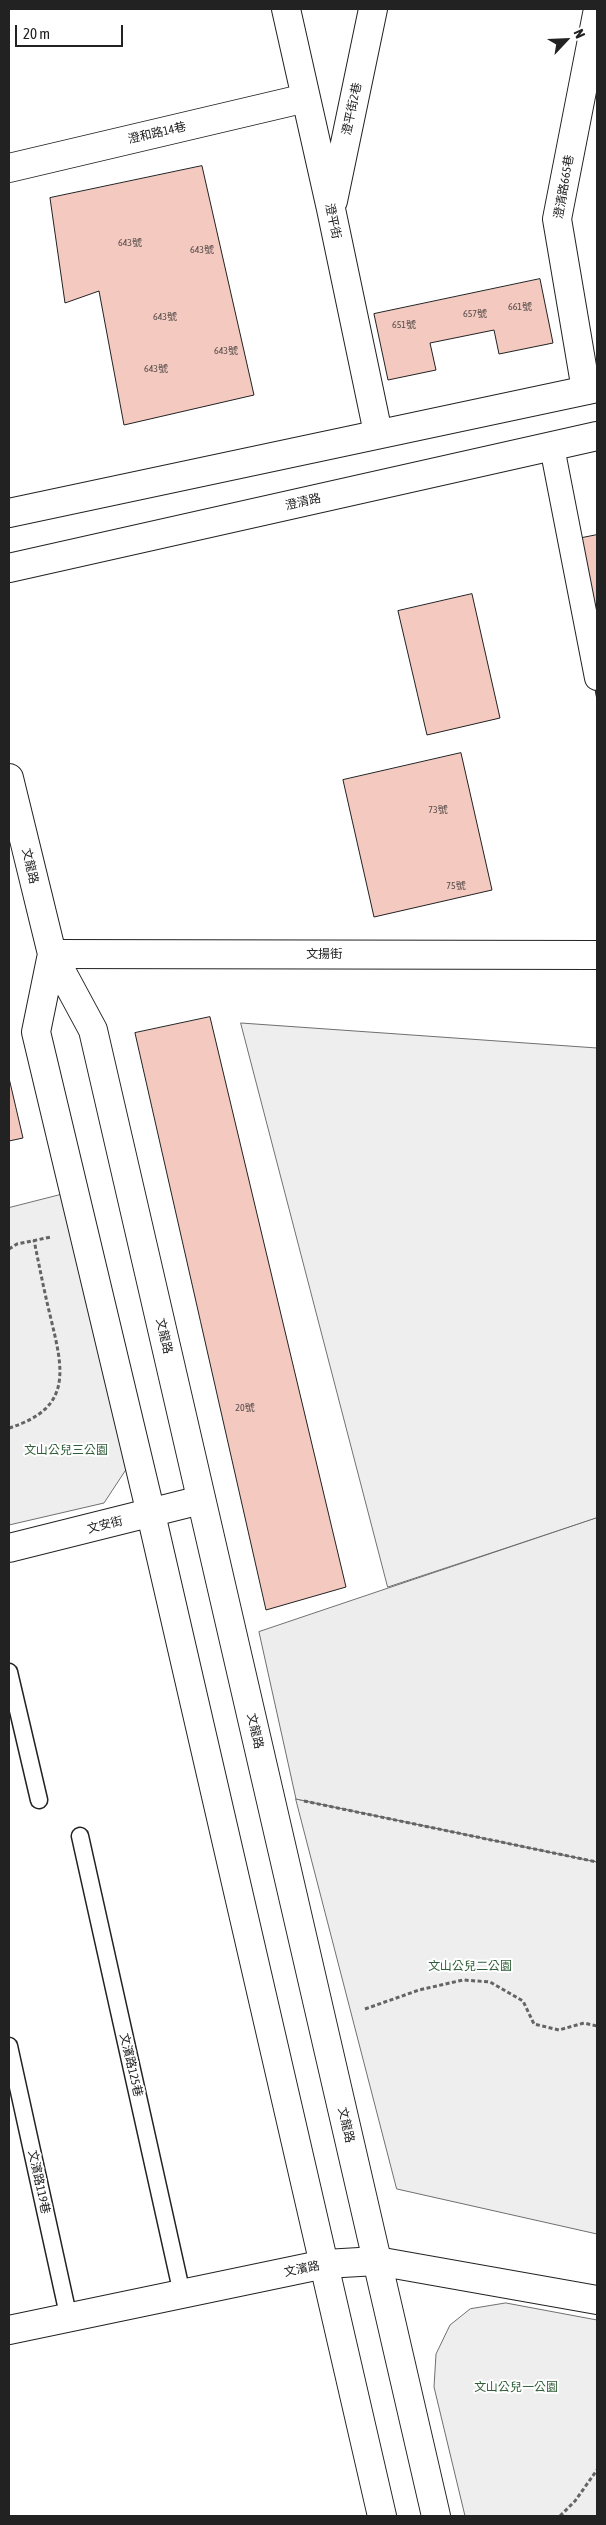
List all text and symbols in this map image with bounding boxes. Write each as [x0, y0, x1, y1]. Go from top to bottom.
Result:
scale bar [18, 15, 125, 47]
north arrow [541, 15, 591, 65]
text: 20 m [23, 25, 50, 42]
text: N [571, 27, 589, 41]
street label: 澄平街2巷 [339, 81, 365, 137]
street label: 澄和路14巷 [127, 119, 187, 147]
street label: 澄清路665巷 [551, 154, 577, 220]
street label: 澄平街 [322, 202, 344, 240]
house number: 643號 [118, 237, 142, 249]
house number: 643號 [190, 244, 214, 256]
house number: 661號 [508, 301, 532, 313]
house number: 657號 [463, 308, 487, 320]
house number: 643號 [153, 311, 177, 323]
house number: 651號 [392, 319, 416, 331]
house number: 643號 [214, 345, 238, 357]
house number: 643號 [144, 363, 168, 375]
street label: 澄清路 [284, 491, 322, 513]
house number: 73號 [428, 804, 448, 816]
street label: 文龍路 [19, 847, 41, 885]
house number: 75號 [446, 880, 466, 892]
street label: 文揚街 [306, 947, 342, 961]
street label: 文龍路 [153, 1317, 175, 1355]
house number: 20號 [235, 1402, 255, 1414]
park label: 文山公兒三公園 [24, 1443, 108, 1457]
street label: 文安街 [86, 1514, 124, 1536]
street label: 文龍路 [244, 1712, 266, 1750]
park label: 文山公兒二公園 [428, 1959, 512, 1973]
street label: 文濱路125巷 [117, 2032, 145, 2098]
street label: 文龍路 [335, 2106, 357, 2144]
street label: 文濱路119巷 [25, 2149, 53, 2215]
street label: 文濱路 [283, 2258, 321, 2280]
park label: 文山公兒一公園 [474, 2380, 558, 2394]

